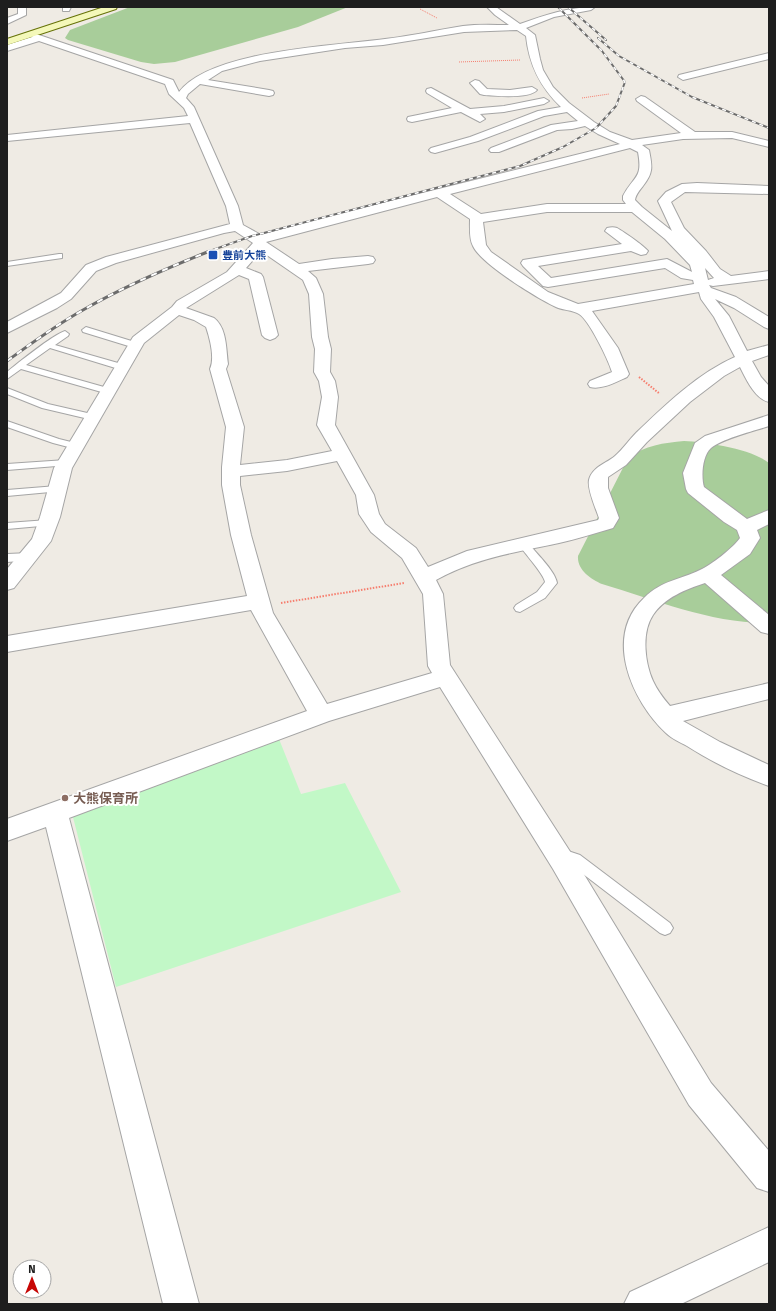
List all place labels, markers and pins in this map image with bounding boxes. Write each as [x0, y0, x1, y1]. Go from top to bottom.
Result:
marker: 豊前大熊 [207, 249, 219, 261]
place label: 豊前大熊 [222, 249, 266, 262]
place label: 大熊保育所 [73, 791, 138, 806]
marker: 大熊保育所 [60, 793, 70, 803]

